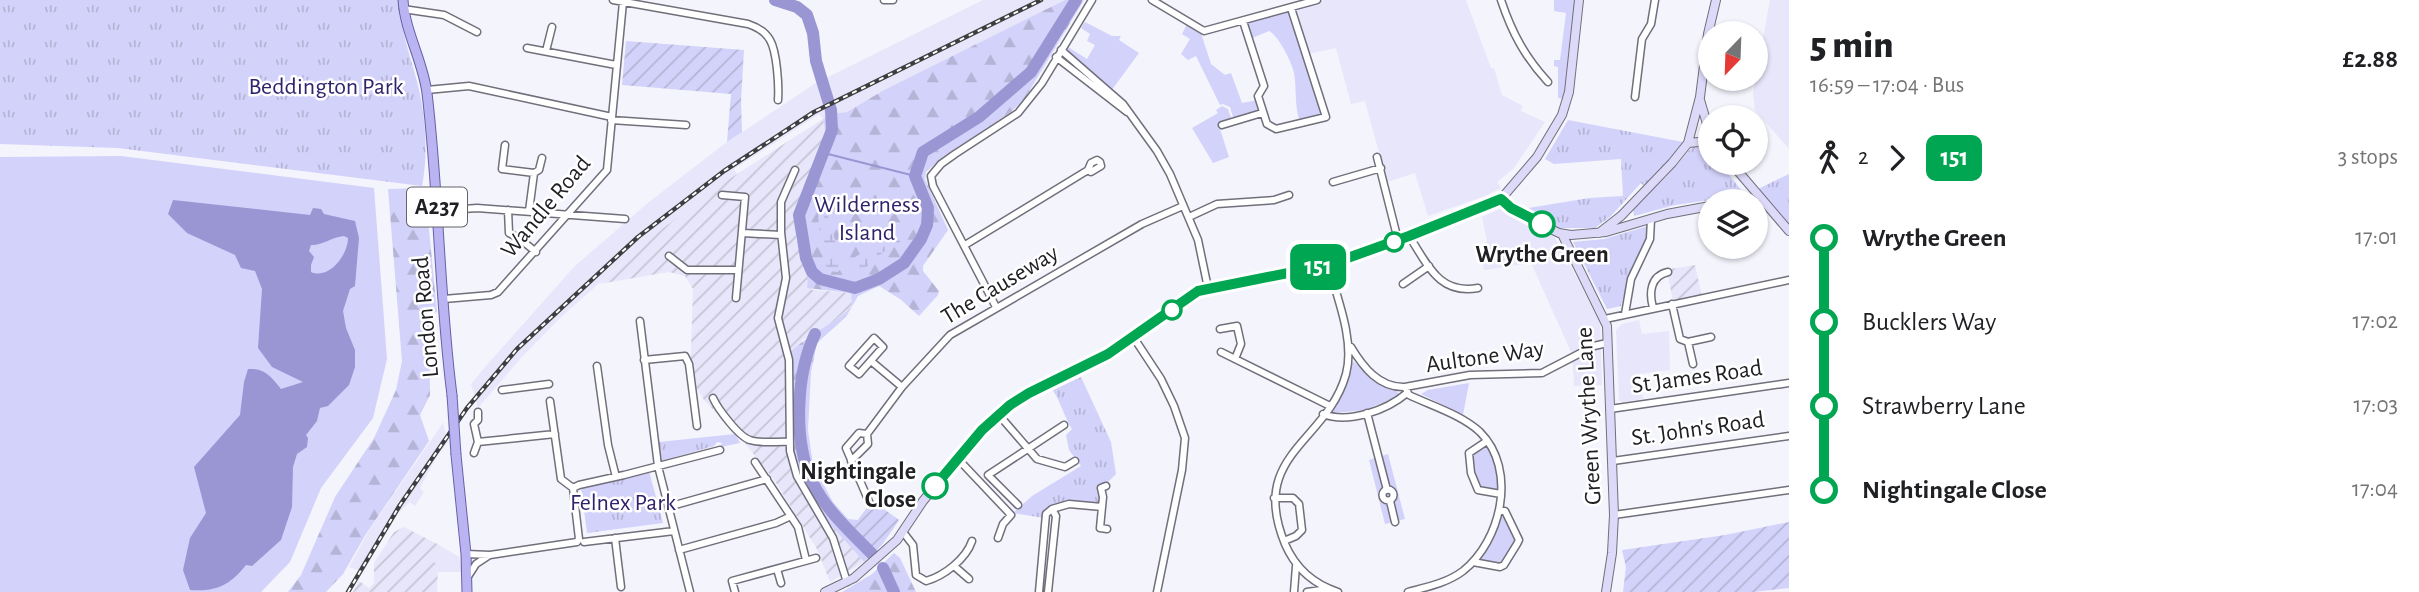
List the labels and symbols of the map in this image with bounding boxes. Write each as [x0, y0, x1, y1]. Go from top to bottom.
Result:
north arrow [1698, 21, 1768, 91]
park label: Beddington Park [248, 75, 404, 99]
street label: Wandle Road [497, 152, 595, 262]
road number: A237 [407, 188, 467, 227]
park label: Wilderness Island [814, 193, 920, 245]
marker: Wrythe Green [1529, 211, 1555, 237]
unlabelled marker [1384, 232, 1404, 252]
street label: The Causeway [937, 241, 1063, 329]
place label: Wrythe Green [1475, 243, 1609, 267]
line badge: 151 [1278, 244, 1358, 290]
street label: London Road [409, 255, 443, 379]
unlabelled marker [1162, 300, 1182, 320]
street label: Green Wrythe Lane [1572, 326, 1606, 506]
street label: Aultone Way [1424, 337, 1546, 377]
street label: St James Road [1630, 356, 1764, 398]
street label: St. John's Road [1630, 408, 1766, 450]
place label: Nightingale Close [800, 460, 916, 512]
marker: Nightingale Close [922, 473, 948, 499]
park label: Felnex Park [570, 491, 676, 515]

